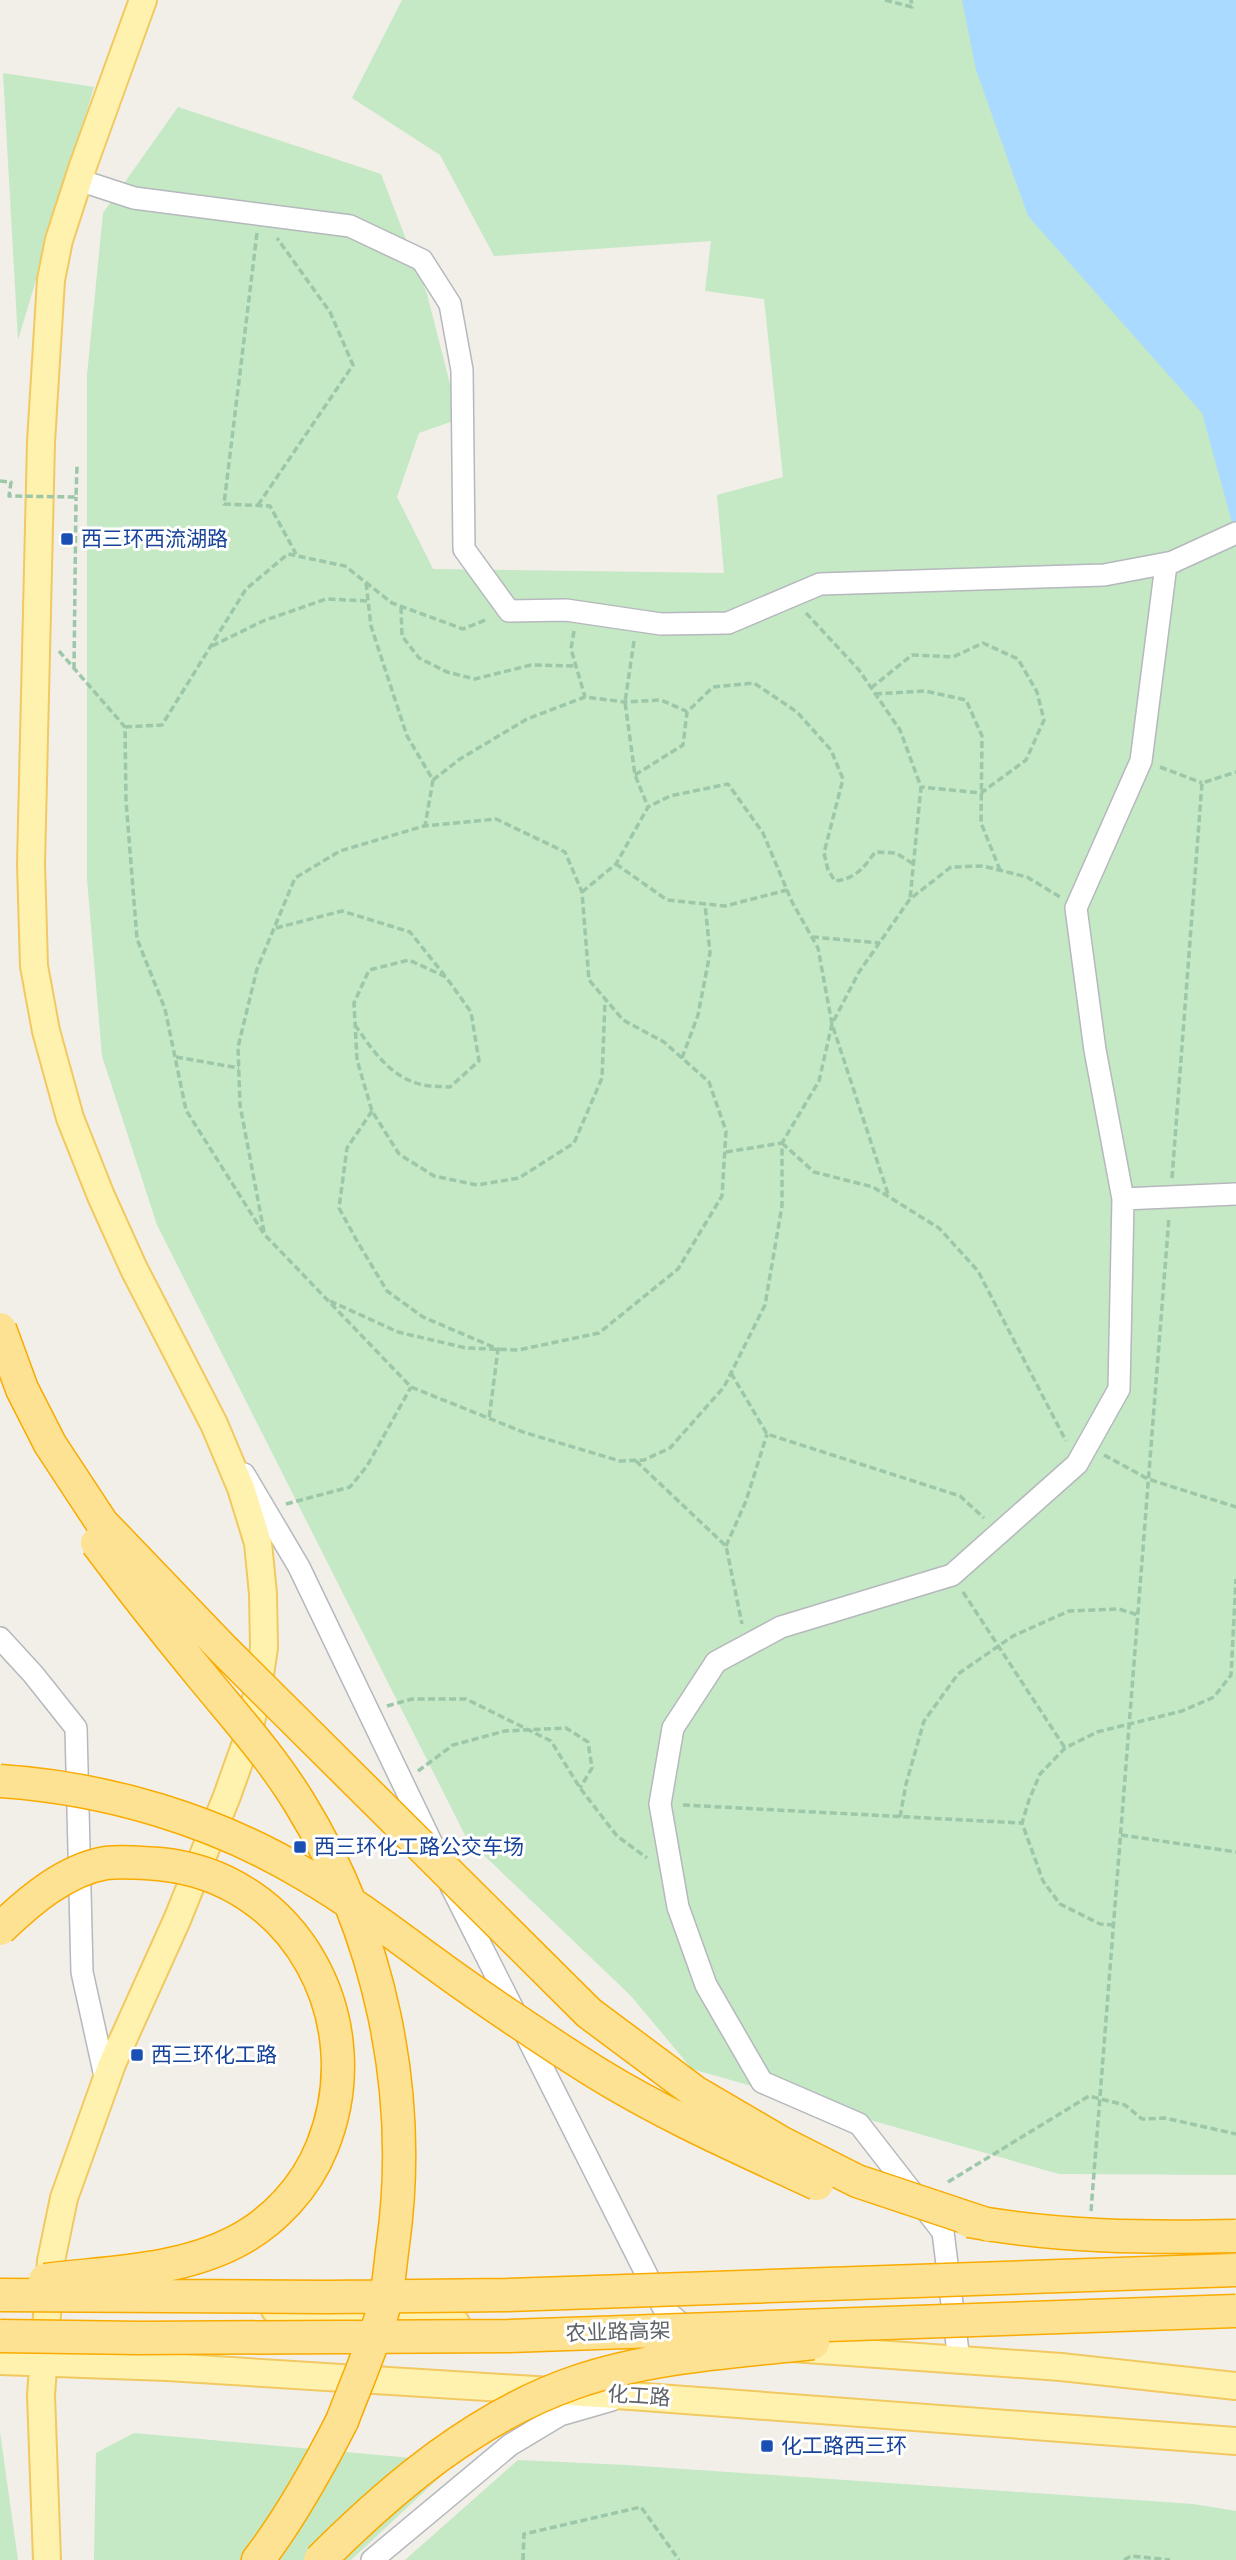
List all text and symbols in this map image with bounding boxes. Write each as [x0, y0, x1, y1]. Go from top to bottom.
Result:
place label: 西三环西流湖路 [81, 524, 228, 552]
marker: 西三环西流湖路 [59, 531, 75, 547]
place label: 西三环化工路公交车场 [314, 1832, 524, 1860]
marker: 西三环化工路公交车场 [292, 1839, 308, 1855]
place label: 西三环化工路 [151, 2040, 277, 2068]
marker: 西三环化工路 [129, 2047, 145, 2063]
street label: 农业路高架 [565, 2315, 671, 2347]
street label: 化工路 [607, 2379, 671, 2411]
place label: 化工路西三环 [781, 2431, 907, 2459]
marker: 化工路西三环 [759, 2438, 775, 2454]

